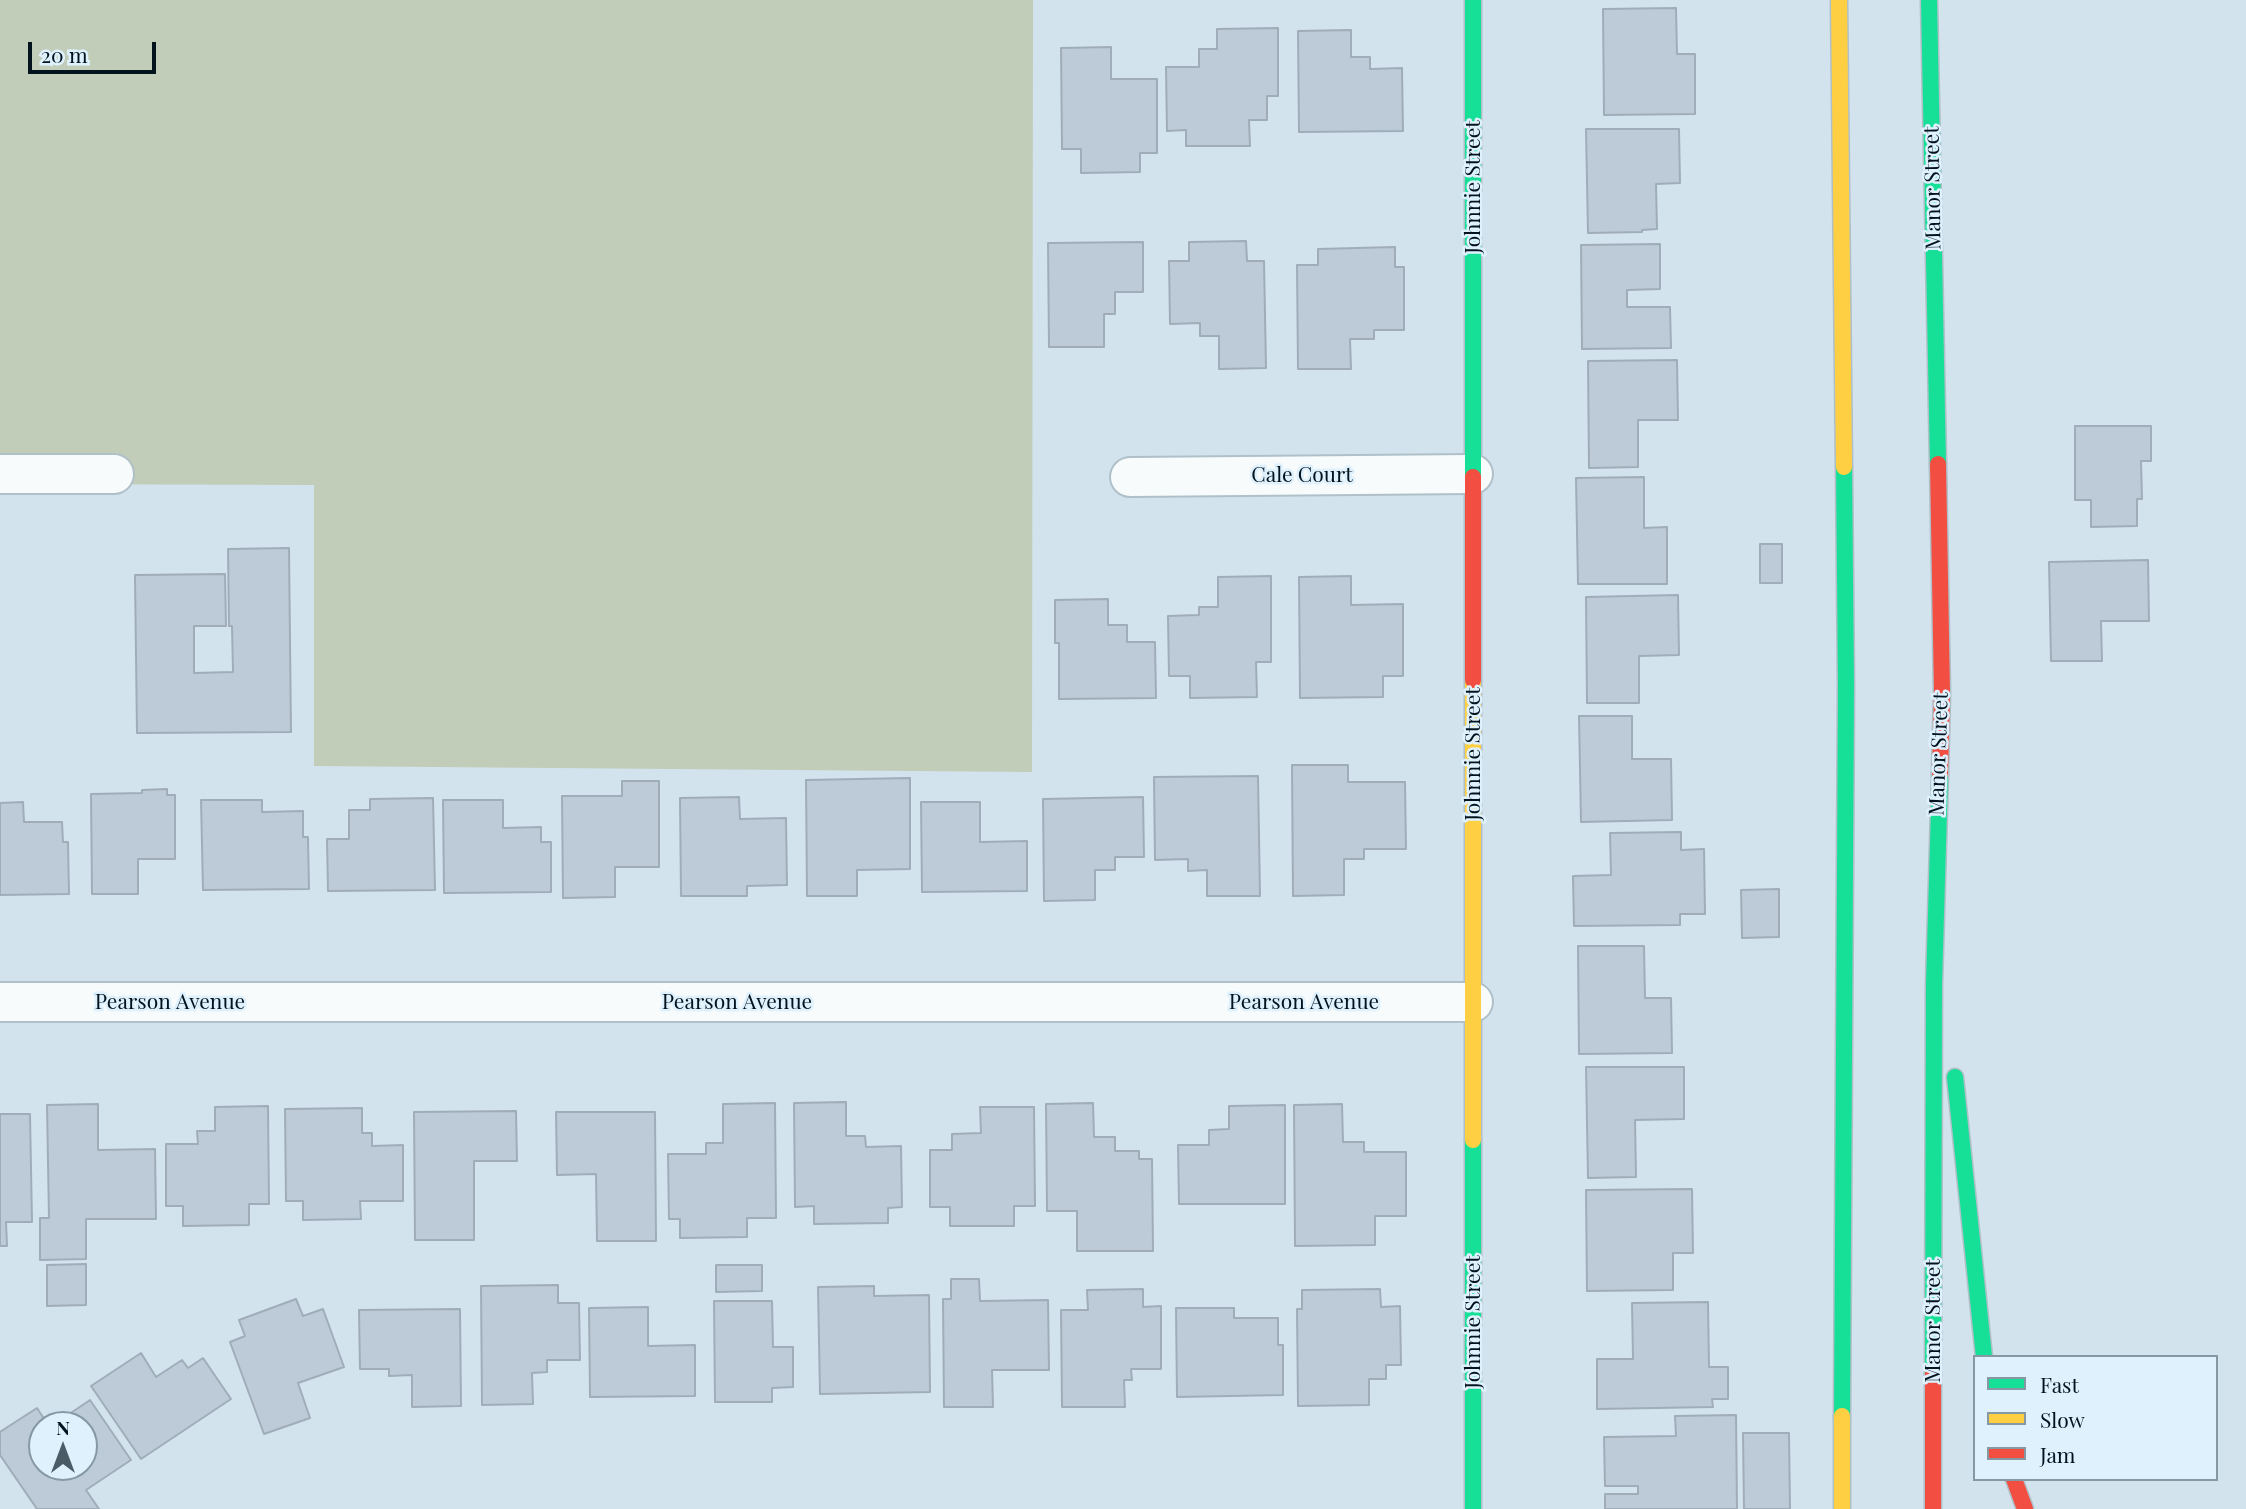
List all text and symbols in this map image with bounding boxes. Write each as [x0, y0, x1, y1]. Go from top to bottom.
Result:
scale bar [32, 28, 159, 72]
text: 20 m [41, 40, 88, 68]
street label: Johnnie Street [1460, 120, 1486, 254]
street label: Manor Street [1919, 126, 1947, 250]
street label: Cale Court [1251, 462, 1353, 488]
street label: Johnnie Street [1460, 687, 1486, 821]
street label: Manor Street [1924, 692, 1954, 816]
street label: Pearson Avenue [95, 989, 245, 1015]
street label: Pearson Avenue [662, 989, 812, 1015]
street label: Pearson Avenue [1229, 989, 1379, 1015]
street label: Johnnie Street [1460, 1255, 1486, 1389]
street label: Manor Street [1920, 1259, 1946, 1383]
legend [1973, 1355, 2218, 1481]
text: Fast [2040, 1370, 2079, 1398]
text: Slow [2040, 1405, 2085, 1433]
north arrow [28, 1411, 98, 1481]
text: N [56, 1414, 70, 1440]
text: Jam [2040, 1440, 2076, 1468]

